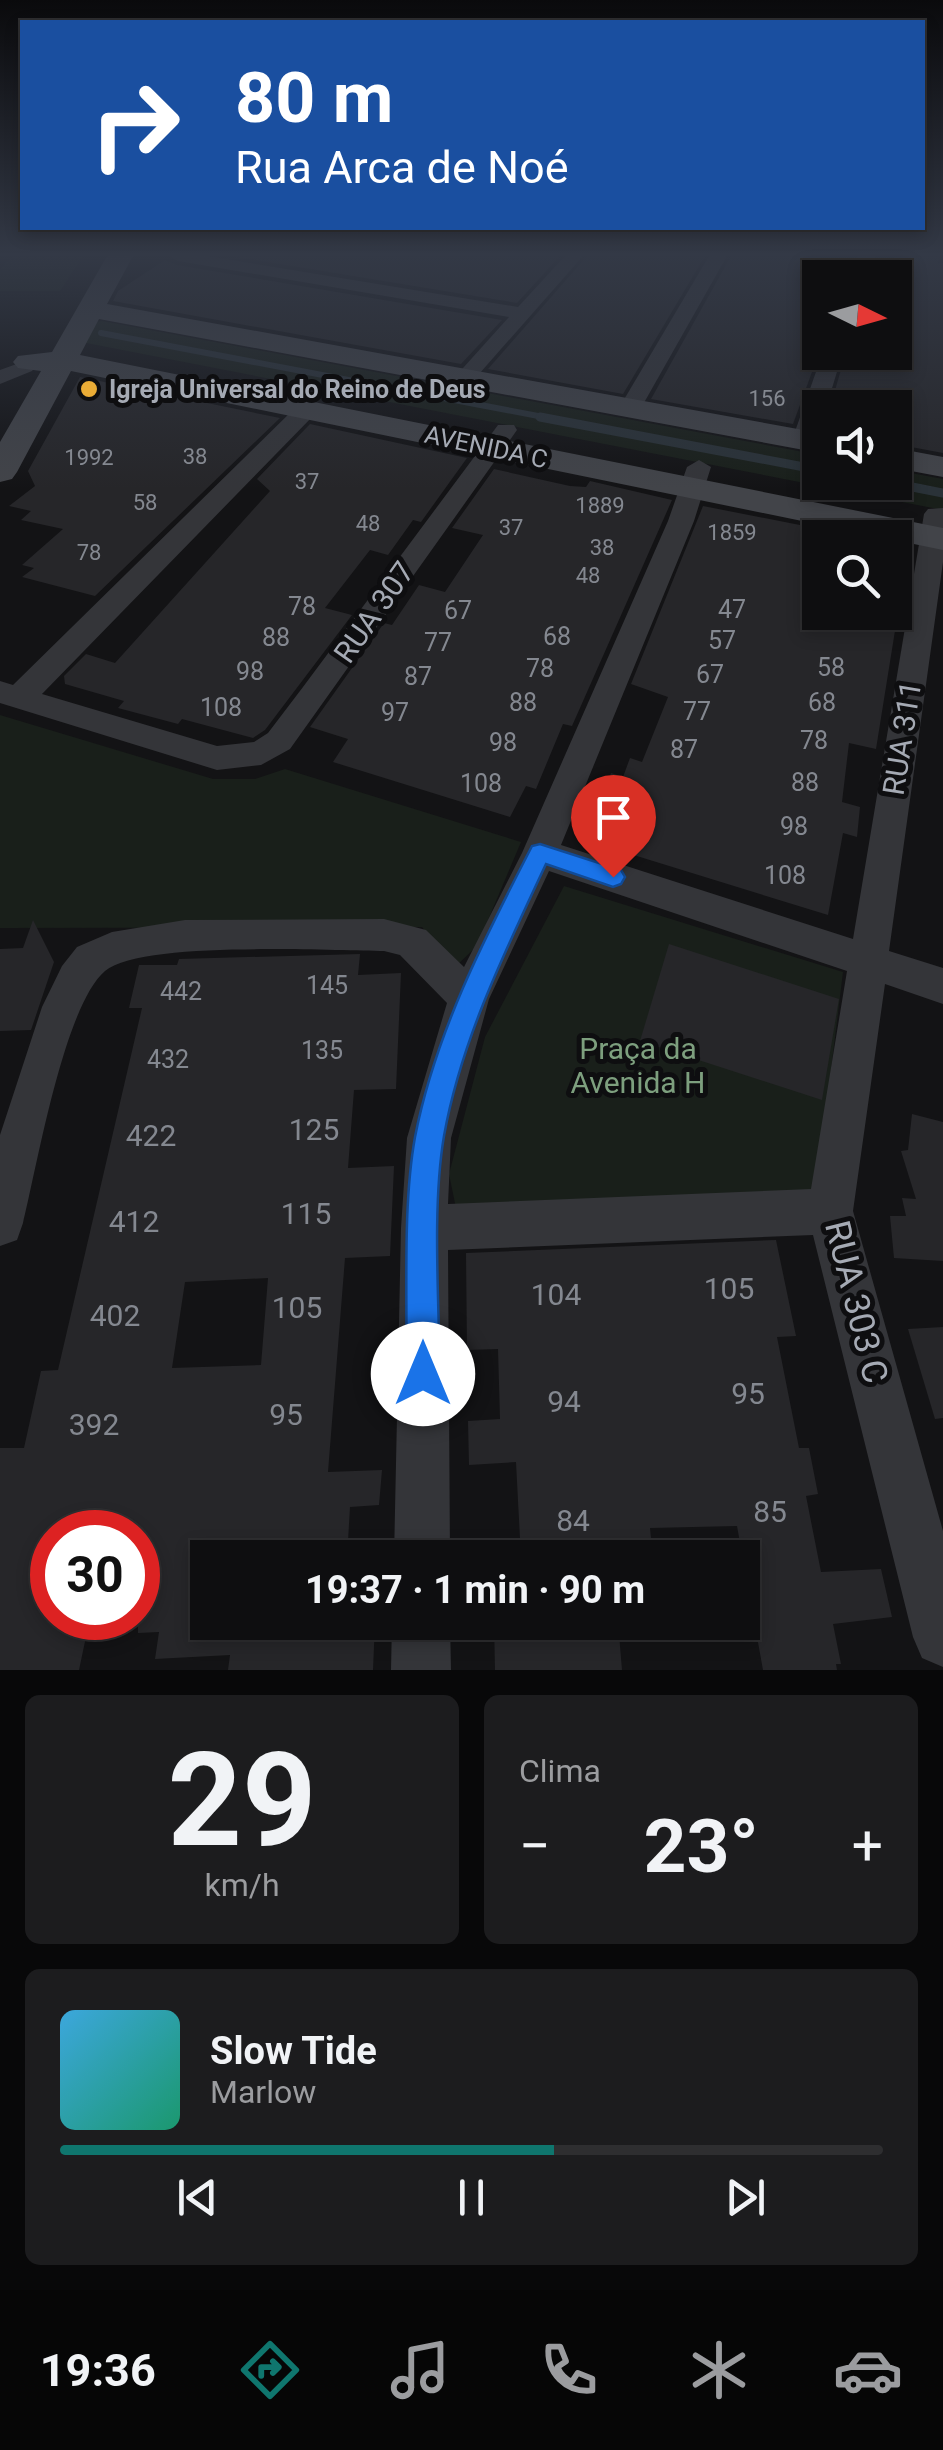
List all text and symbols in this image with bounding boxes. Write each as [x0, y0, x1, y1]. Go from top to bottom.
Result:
text: 80 m [235, 57, 393, 139]
icon: right [70, 60, 200, 190]
text: Rua Arca de Noé [235, 141, 569, 194]
north arrow [802, 260, 912, 370]
map controls [802, 260, 912, 630]
place label: Igreja Universal do Reino de Deus [109, 375, 486, 404]
marker: Igreja Universal do Reino de Deus [78, 378, 100, 400]
house number: 156 [748, 386, 786, 411]
button: sound [802, 390, 912, 500]
street label: AVENIDA C [422, 420, 550, 474]
house number: 38 [183, 444, 207, 469]
house number: 1992 [64, 445, 114, 470]
house number: 37 [295, 469, 319, 494]
house number: 58 [133, 490, 157, 515]
house number: 1889 [575, 493, 625, 518]
house number: 48 [356, 511, 380, 536]
house number: 37 [499, 515, 523, 540]
house number: 1859 [707, 520, 757, 545]
button: search [802, 520, 912, 630]
house number: 38 [590, 535, 614, 560]
house number: 78 [77, 540, 101, 565]
street label: RUA 307 [327, 555, 421, 669]
house number: 48 [576, 563, 600, 588]
house number: 78 [288, 592, 316, 621]
house number: 47 [718, 595, 746, 624]
house number: 67 [444, 596, 472, 625]
house number: 68 [543, 622, 571, 651]
house number: 88 [262, 623, 290, 652]
house number: 57 [708, 626, 736, 655]
house number: 77 [424, 628, 452, 657]
house number: 58 [817, 653, 845, 682]
house number: 78 [526, 654, 554, 683]
house number: 98 [236, 657, 264, 686]
house number: 67 [696, 660, 724, 689]
house number: 87 [404, 662, 432, 691]
street label: RUA 311 [876, 678, 928, 798]
house number: 88 [509, 688, 537, 717]
house number: 68 [808, 688, 836, 717]
house number: 108 [200, 693, 242, 722]
house number: 77 [683, 697, 711, 726]
house number: 97 [381, 698, 409, 727]
house number: 78 [800, 726, 828, 755]
house number: 98 [489, 728, 517, 757]
house number: 87 [670, 735, 698, 764]
house number: 88 [791, 768, 819, 797]
house number: 108 [460, 769, 502, 798]
pin [571, 775, 656, 878]
icon: arrive [586, 790, 641, 845]
house number: 98 [780, 812, 808, 841]
house number: 108 [764, 861, 806, 890]
house number: 145 [306, 971, 348, 1000]
house number: 442 [160, 977, 202, 1006]
park label: Praça da Avenida H [570, 1031, 706, 1100]
house number: 135 [301, 1036, 343, 1065]
house number: 432 [147, 1045, 189, 1074]
house number: 125 [289, 1112, 339, 1147]
house number: 422 [126, 1118, 176, 1153]
house number: 115 [281, 1196, 331, 1231]
house number: 412 [109, 1204, 159, 1239]
street label: RUA 303 C [816, 1217, 896, 1387]
house number: 105 [704, 1271, 754, 1306]
house number: 104 [531, 1277, 581, 1312]
house number: 105 [272, 1290, 322, 1325]
house number: 402 [90, 1298, 140, 1333]
position arrow [371, 1322, 475, 1426]
house number: 95 [731, 1376, 765, 1411]
house number: 94 [547, 1384, 581, 1419]
house number: 95 [269, 1397, 303, 1432]
house number: 392 [69, 1407, 119, 1442]
house number: 85 [753, 1494, 787, 1529]
house number: 84 [556, 1503, 590, 1538]
speed limit sign: 30 [30, 1510, 160, 1640]
text: 19:37 · 1 min · 90 m [305, 1568, 645, 1612]
text: 29 [167, 1724, 317, 1877]
text: Clima [519, 1752, 601, 1790]
text: 23° [643, 1802, 759, 1890]
text: − [519, 1814, 550, 1878]
text: + [852, 1814, 883, 1878]
text: km/h [204, 1866, 280, 1904]
text: Slow Tide [210, 2029, 377, 2073]
text: Marlow [210, 2073, 316, 2111]
icon: previous [170, 2170, 225, 2225]
icon: pause [444, 2170, 499, 2225]
icon: next [718, 2170, 773, 2225]
icon: directions [235, 2335, 305, 2405]
icon: music [385, 2335, 455, 2405]
icon: phone [534, 2335, 604, 2405]
icon: climate [684, 2335, 754, 2405]
icon: car [833, 2335, 903, 2405]
text: 19:36 [40, 2344, 156, 2397]

